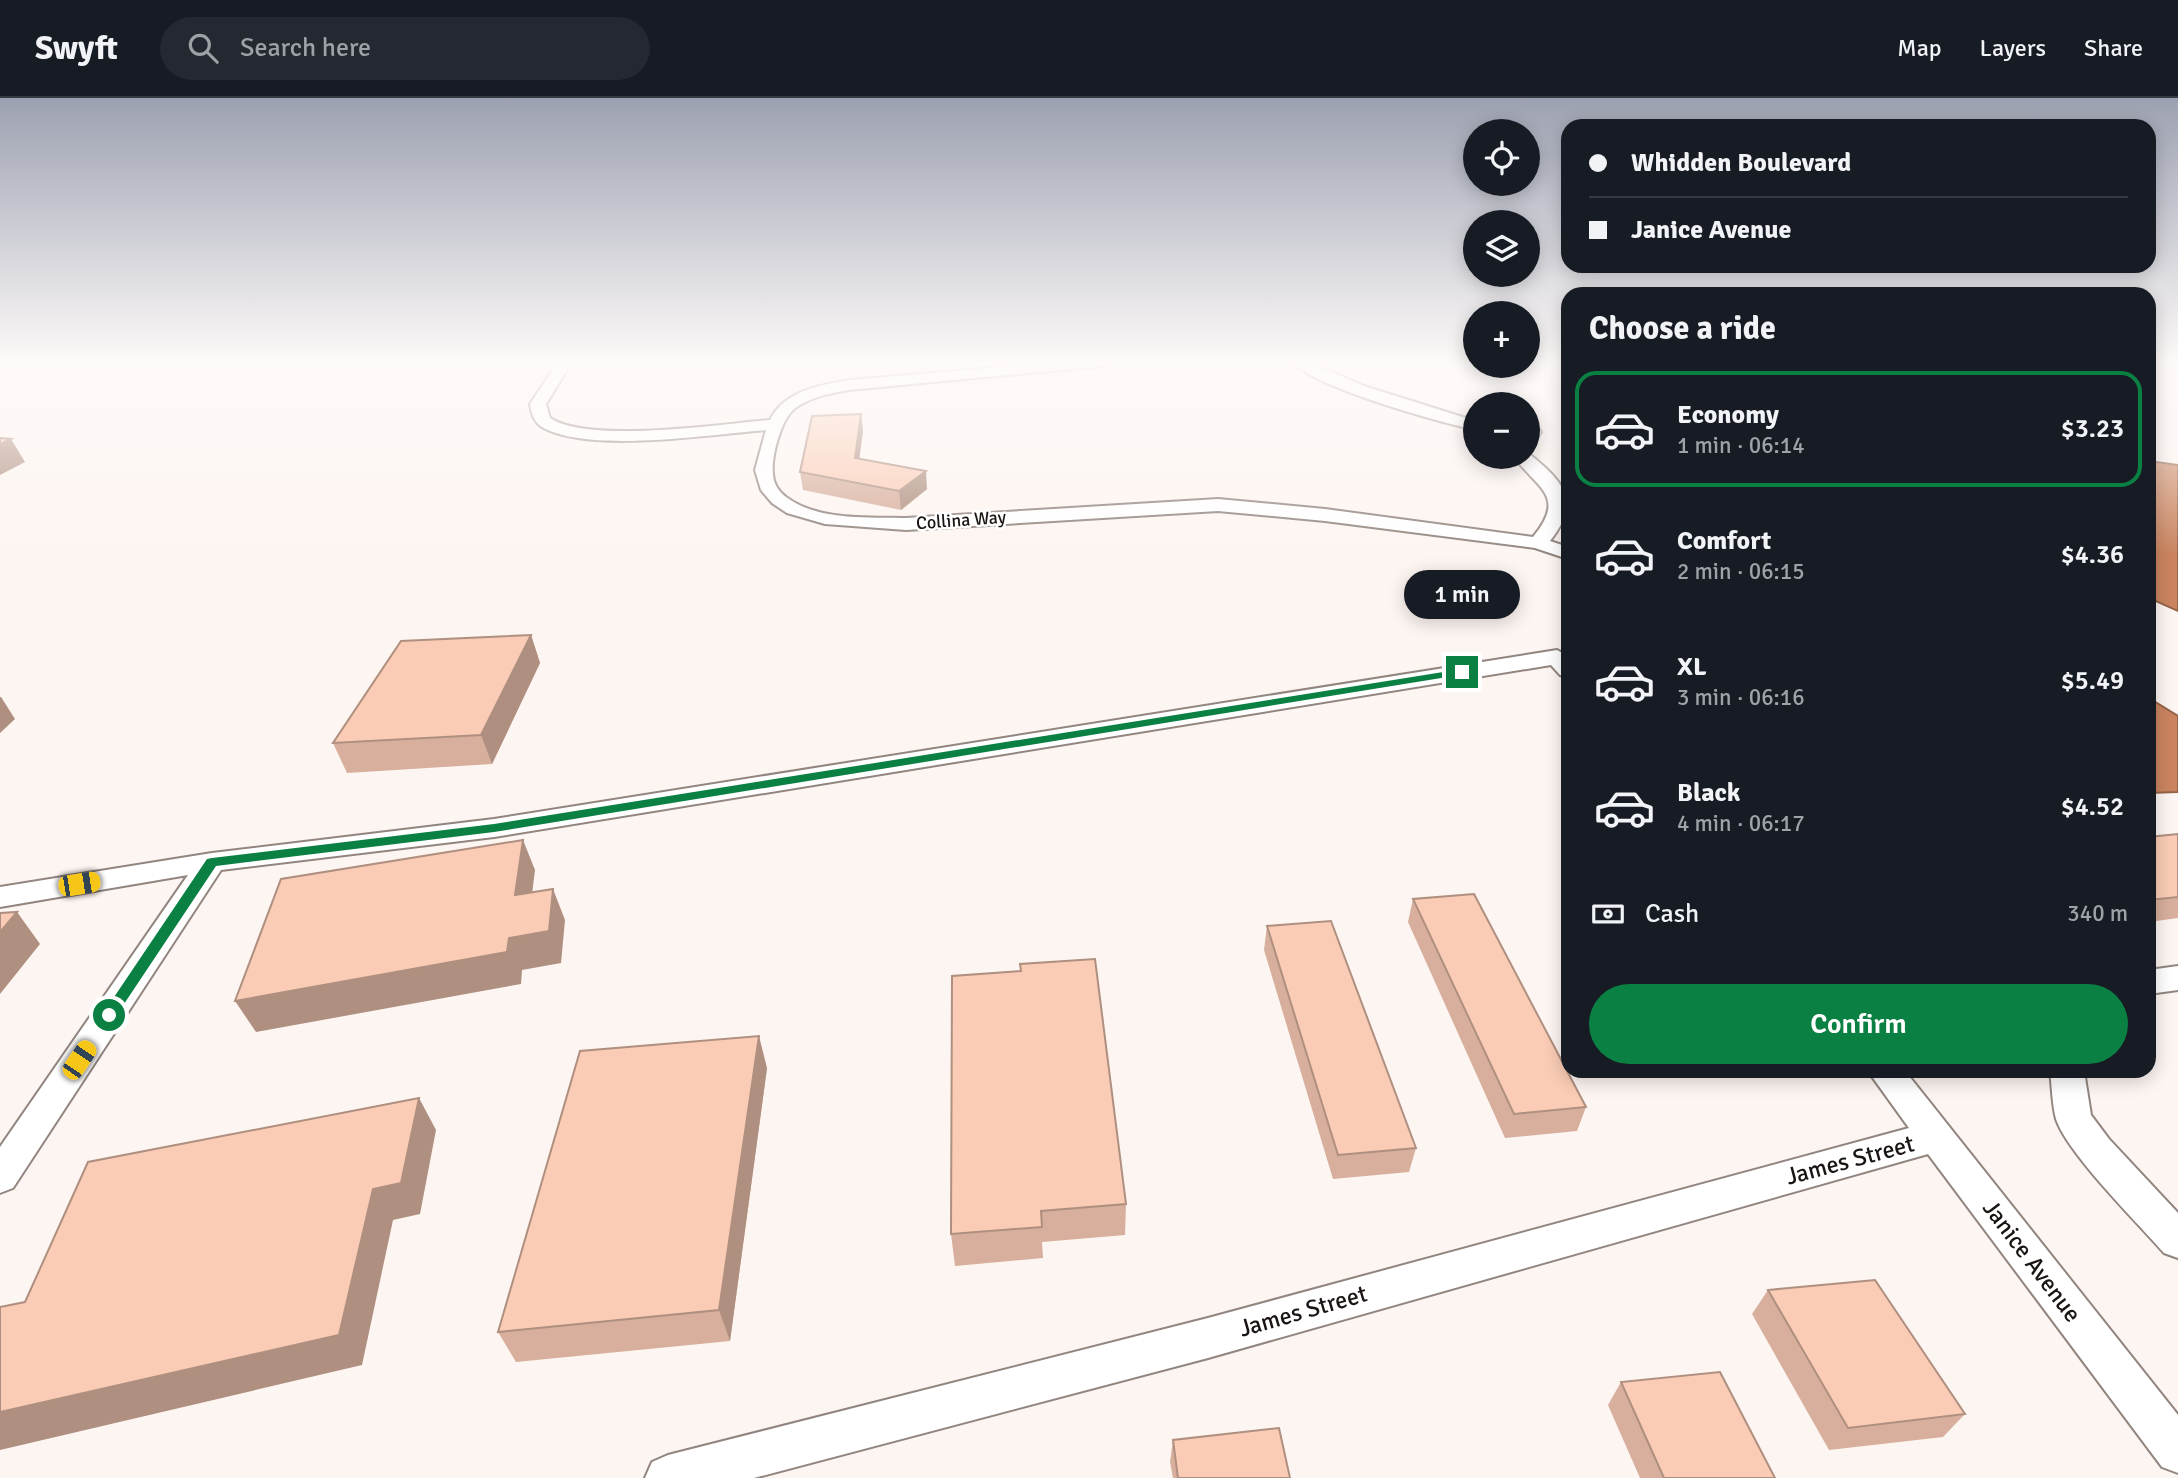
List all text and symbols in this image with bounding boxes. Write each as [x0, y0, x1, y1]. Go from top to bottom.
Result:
search box [160, 17, 650, 80]
text: Swyft [35, 28, 118, 69]
icon: search [184, 29, 222, 67]
text: Search here [240, 32, 371, 64]
text: Map [1897, 33, 1942, 63]
text: Layers [1980, 33, 2046, 63]
text: Share [2084, 33, 2143, 63]
map controls [1463, 119, 1540, 469]
button: locate [1463, 119, 1540, 196]
text: Whidden Boulevard [1631, 147, 1851, 179]
button: layers [1463, 210, 1540, 287]
text: Janice Avenue [1631, 214, 1791, 246]
button: + [1463, 301, 1540, 378]
text: Choose a ride [1589, 309, 1776, 348]
button: − [1463, 392, 1540, 469]
icon: car [1593, 398, 1656, 461]
text: Economy [1677, 399, 1779, 431]
text: $3.23 [2061, 413, 2124, 445]
text: 1 min · 06:14 [1677, 431, 1805, 460]
street label: Collina Way [915, 506, 1007, 534]
icon: car [1593, 524, 1656, 587]
text: Comfort [1677, 525, 1771, 557]
text: $4.36 [2061, 539, 2124, 571]
text: 2 min · 06:15 [1677, 557, 1805, 586]
callout: 1 min [1404, 570, 1520, 620]
text: 1 min [1434, 580, 1490, 609]
icon: car [1593, 650, 1656, 713]
text: XL [1677, 651, 1707, 683]
route end [1446, 656, 1478, 688]
text: $5.49 [2061, 665, 2124, 697]
text: 3 min · 06:16 [1677, 683, 1805, 712]
icon: car [1593, 776, 1656, 839]
text: Black [1677, 777, 1740, 809]
text: $4.52 [2061, 791, 2124, 823]
text: 4 min · 06:17 [1677, 809, 1805, 838]
car [57, 870, 102, 898]
icon: cash [1589, 895, 1627, 933]
text: Cash [1645, 898, 1699, 930]
text: 340 m [2067, 899, 2128, 928]
button: Confirm [1589, 984, 2128, 1064]
route start [93, 999, 125, 1031]
car [59, 1037, 100, 1083]
street label: James Street [1782, 1128, 1918, 1192]
street label: Janice Avenue [1976, 1194, 2088, 1328]
street label: James Street [1236, 1278, 1370, 1344]

